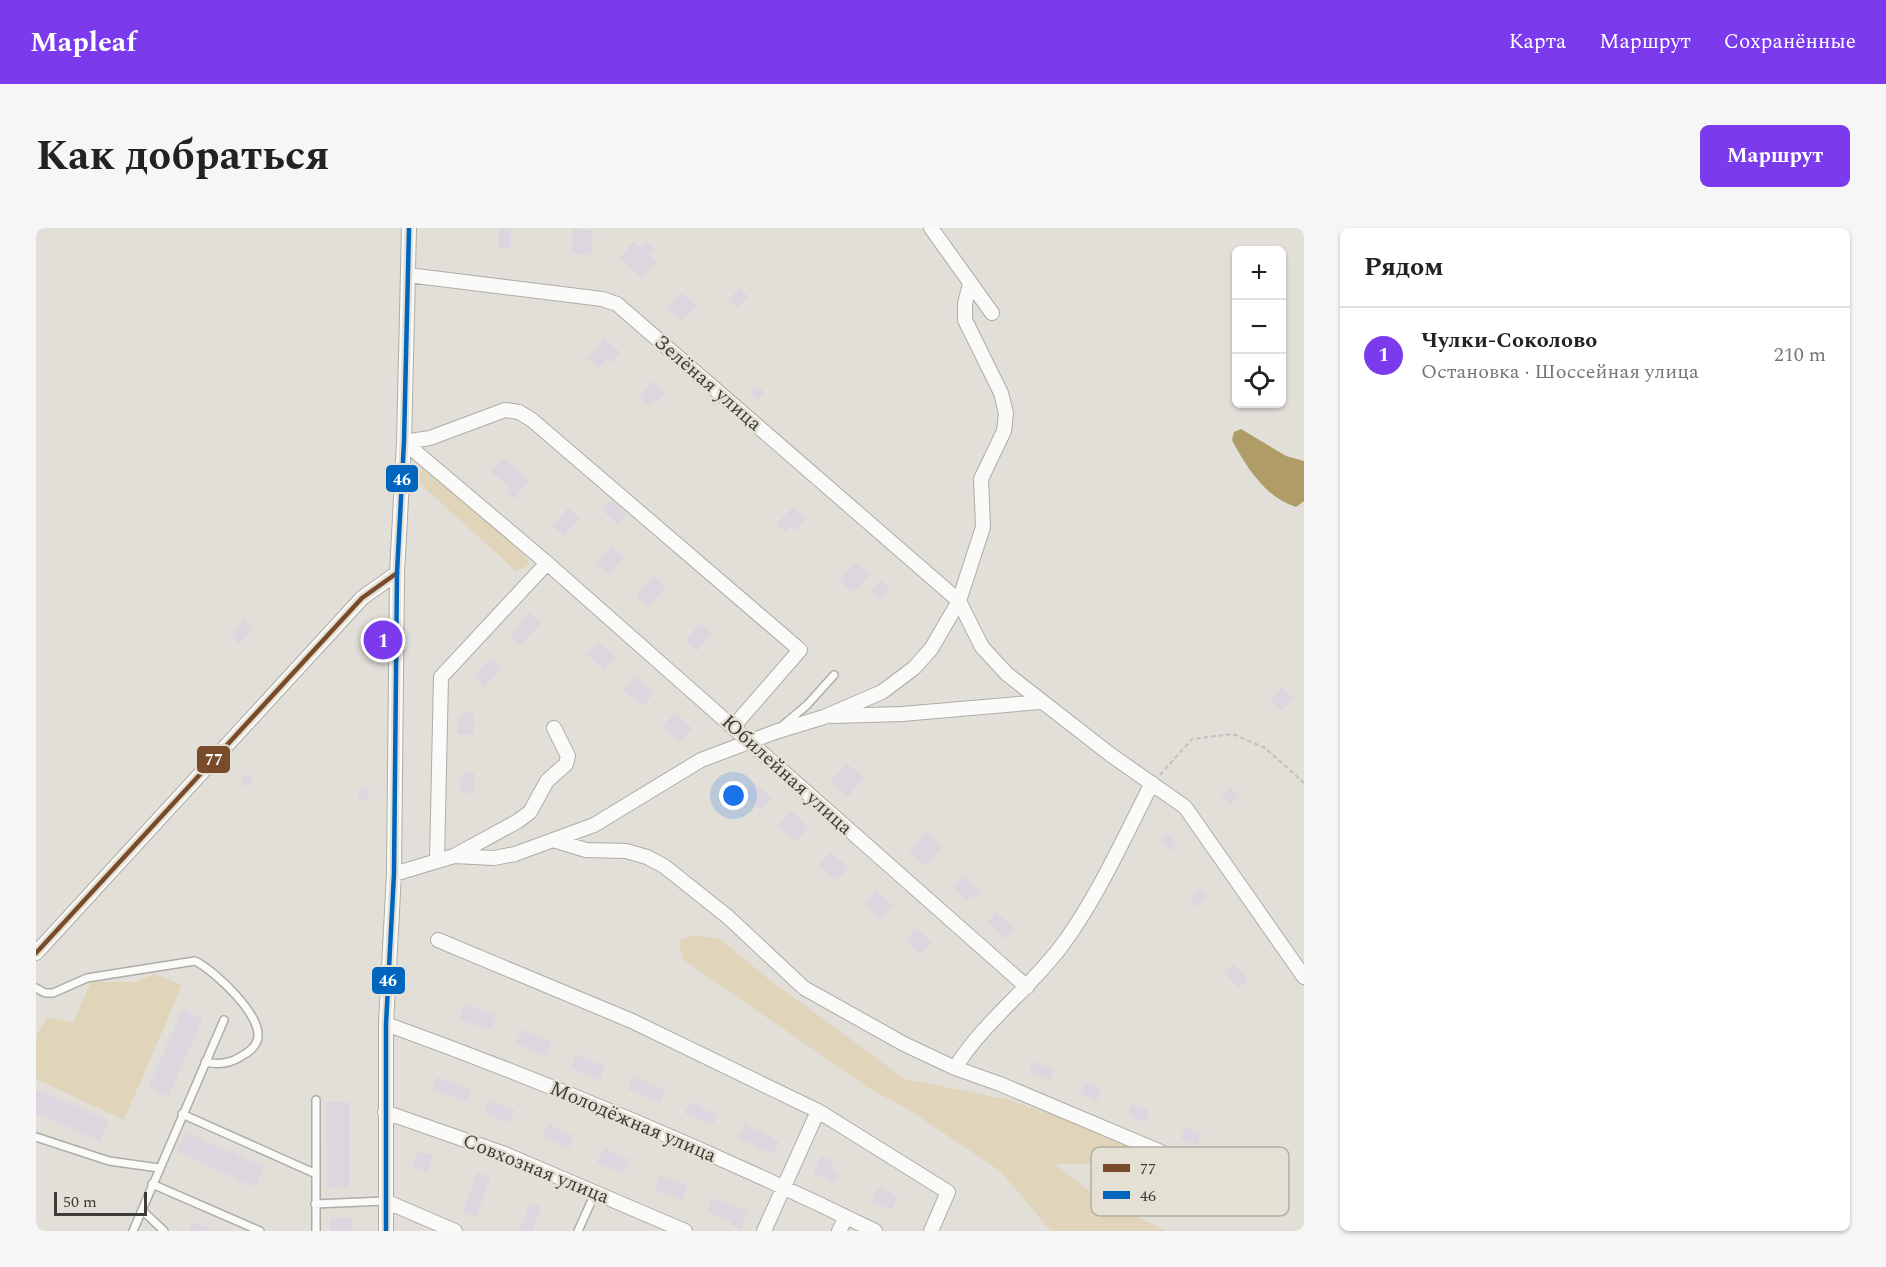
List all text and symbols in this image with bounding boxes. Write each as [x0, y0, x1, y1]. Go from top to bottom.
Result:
text: Mapleaf [30, 21, 137, 64]
text: Карта [1509, 26, 1566, 58]
text: Маршрут [1599, 26, 1691, 58]
text: Сохранённые [1724, 26, 1856, 58]
text: Как добраться [36, 125, 330, 188]
button: Маршрут [1700, 125, 1850, 187]
map controls [1232, 246, 1286, 408]
button: + [1232, 246, 1286, 300]
text: Рядом [1364, 247, 1444, 287]
button: − [1232, 300, 1286, 354]
text: Чулки-Соколово [1421, 324, 1597, 357]
street label: Зелёная улица [647, 328, 769, 439]
text: 1 [1378, 340, 1389, 370]
text: 210 m [1774, 340, 1826, 370]
button: locate [1232, 354, 1286, 408]
text: Остановка · Шоссейная улица [1421, 357, 1699, 387]
line badge: 46 [385, 464, 419, 493]
text: 46 [393, 468, 411, 492]
pin: 1 [364, 618, 402, 662]
street label: Юбилейная улица [715, 708, 860, 842]
line badge: 77 [196, 745, 231, 774]
text: 77 [205, 748, 223, 772]
your location [719, 781, 748, 810]
line badge: 46 [371, 966, 406, 995]
text: 46 [379, 969, 397, 993]
street label: Молодёжная улица [545, 1073, 721, 1171]
street label: Совхозная улица [458, 1126, 614, 1212]
legend [1091, 1147, 1289, 1216]
text: 77 [1140, 1157, 1156, 1181]
text: 46 [1140, 1184, 1156, 1208]
scale bar [54, 1189, 147, 1216]
text: 50 m [63, 1190, 97, 1214]

